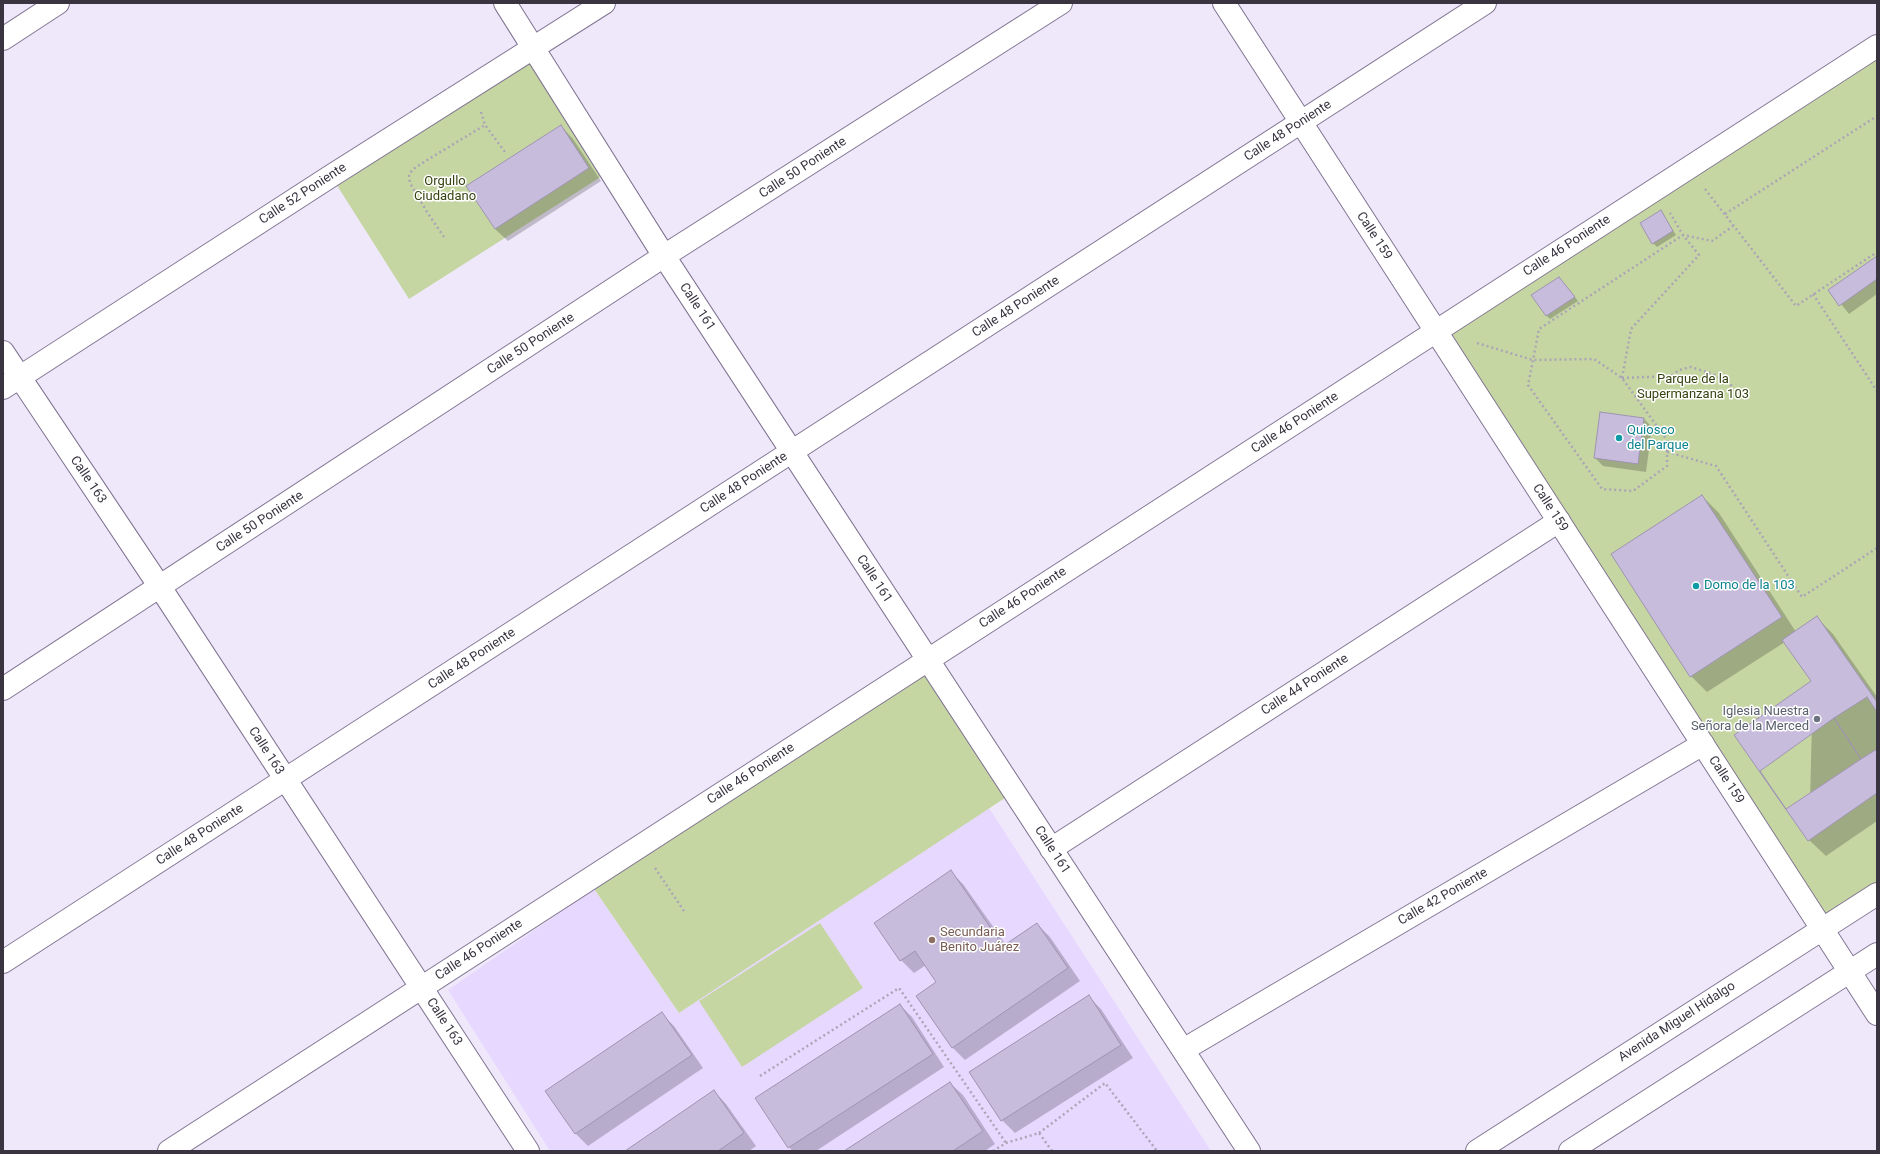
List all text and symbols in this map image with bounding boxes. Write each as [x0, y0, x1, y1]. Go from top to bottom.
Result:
street label: Calle 48 Poniente [1241, 97, 1335, 165]
street label: Calle 50 Poniente [756, 134, 850, 202]
street label: Calle 52 Poniente [256, 160, 350, 228]
park label: Orgullo Ciudadano [414, 174, 476, 205]
street label: Calle 159 [1353, 209, 1395, 263]
street label: Calle 46 Poniente [1520, 212, 1614, 280]
street label: Calle 48 Poniente [969, 273, 1063, 341]
street label: Calle 161 [676, 280, 718, 334]
street label: Calle 50 Poniente [484, 310, 578, 378]
park label: Parque de la Supermanzana 103 [1637, 372, 1749, 403]
street label: Calle 46 Poniente [1248, 389, 1342, 457]
place label: Quiosco del Parque [1627, 423, 1689, 454]
marker: Quiosco del Parque [1614, 433, 1624, 443]
street label: Calle 48 Poniente [697, 449, 791, 517]
street label: Calle 163 [66, 453, 110, 507]
street label: Calle 159 [1529, 481, 1571, 535]
street label: Calle 50 Poniente [213, 488, 307, 556]
street label: Calle 161 [853, 552, 895, 606]
street label: Calle 46 Poniente [976, 564, 1070, 632]
place label: Domo de la 103 [1704, 578, 1795, 594]
marker: Domo de la 103 [1691, 581, 1701, 591]
street label: Calle 48 Poniente [425, 625, 519, 693]
street label: Calle 44 Poniente [1258, 651, 1352, 719]
place label: Iglesia Nuestra Señora de la Merced [1691, 704, 1809, 735]
marker: Iglesia Nuestra Señora de la Merced [1812, 714, 1822, 724]
street label: Calle 163 [245, 724, 287, 778]
street label: Calle 46 Poniente [704, 740, 798, 808]
street label: Calle 159 [1705, 753, 1747, 807]
street label: Calle 48 Poniente [153, 801, 247, 869]
street label: Calle 161 [1031, 823, 1073, 877]
street label: Calle 42 Poniente [1395, 865, 1491, 929]
street label: Calle 46 Poniente [432, 916, 526, 984]
place label: Secundaria Benito Juárez [940, 925, 1019, 956]
marker: Secundaria Benito Juárez [927, 935, 937, 945]
street label: Avenida Miguel Hidalgo [1616, 978, 1738, 1066]
street label: Calle 163 [423, 995, 465, 1049]

